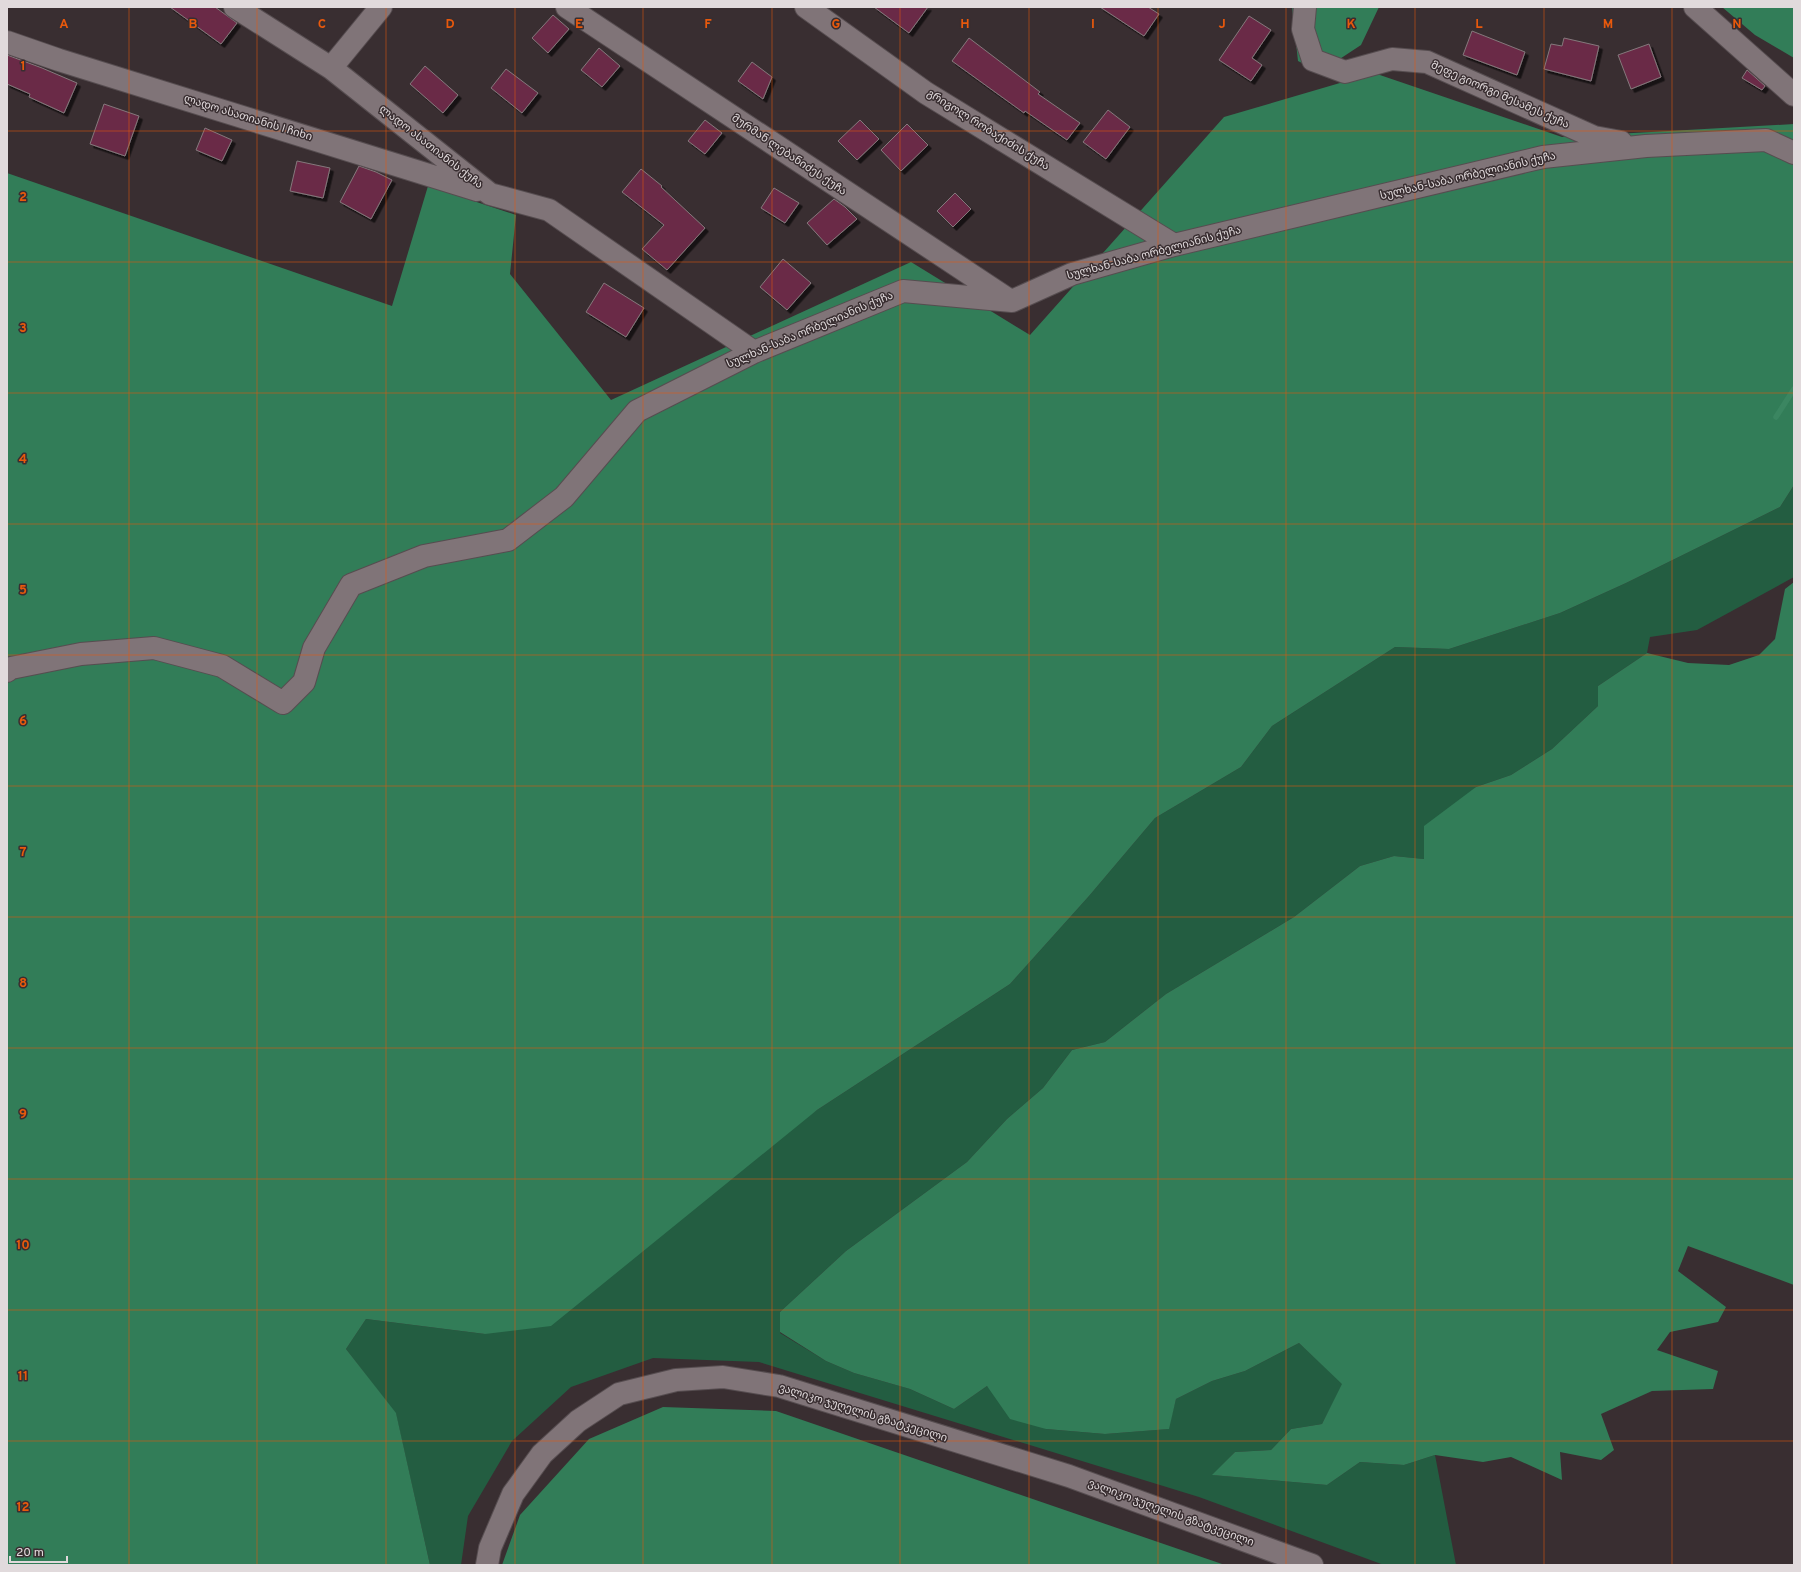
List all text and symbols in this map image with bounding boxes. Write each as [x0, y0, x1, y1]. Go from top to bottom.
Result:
text: A [59, 17, 69, 33]
text: B [189, 17, 198, 33]
text: C [318, 17, 326, 33]
text: D [445, 17, 455, 33]
text: E [575, 17, 583, 33]
text: F [704, 17, 712, 33]
text: G [832, 17, 841, 33]
text: H [960, 17, 970, 33]
text: I [1091, 17, 1095, 33]
text: J [1218, 17, 1226, 33]
text: K [1346, 17, 1356, 33]
text: L [1475, 17, 1483, 33]
text: M [1603, 17, 1613, 33]
text: N [1732, 17, 1742, 33]
street label: მეფე გიორგი მესამეს ქუჩა [1429, 58, 1571, 132]
text: 1 [20, 59, 26, 75]
street label: გრიგოლ რობაქიძის ქუჩა [924, 86, 1052, 174]
street label: ლადო ასათიანის I ჩიხი [182, 92, 314, 144]
street label: ლადო ასათიანის ქუჩა [376, 102, 486, 192]
street label: მურმან ლებანიძეს ქუჩა [729, 111, 849, 199]
street label: სულხან-საბა ორბელიანის ქუჩა [1379, 149, 1557, 203]
text: 2 [19, 190, 27, 206]
street label: სულხან-საბა ორბელიანის ქუჩა [1065, 223, 1243, 283]
street label: სულხან-საბა ორბელიანის ქუჩა [725, 288, 895, 372]
text: 3 [19, 321, 27, 337]
text: 4 [19, 452, 27, 468]
text: 5 [19, 583, 27, 599]
text: 6 [19, 714, 27, 730]
text: 7 [20, 845, 27, 861]
text: 8 [19, 976, 27, 992]
text: 9 [19, 1107, 27, 1123]
text: 10 [16, 1238, 30, 1254]
text: 11 [18, 1369, 28, 1385]
street label: ვალიკო ჯუღელის გზატკეცილი [777, 1381, 949, 1445]
street label: ვალიკო ჯუღელის გზატკეცილი [1086, 1476, 1256, 1550]
text: 12 [16, 1500, 30, 1516]
scale bar [10, 1538, 67, 1564]
text: 20 m [16, 1545, 44, 1561]

